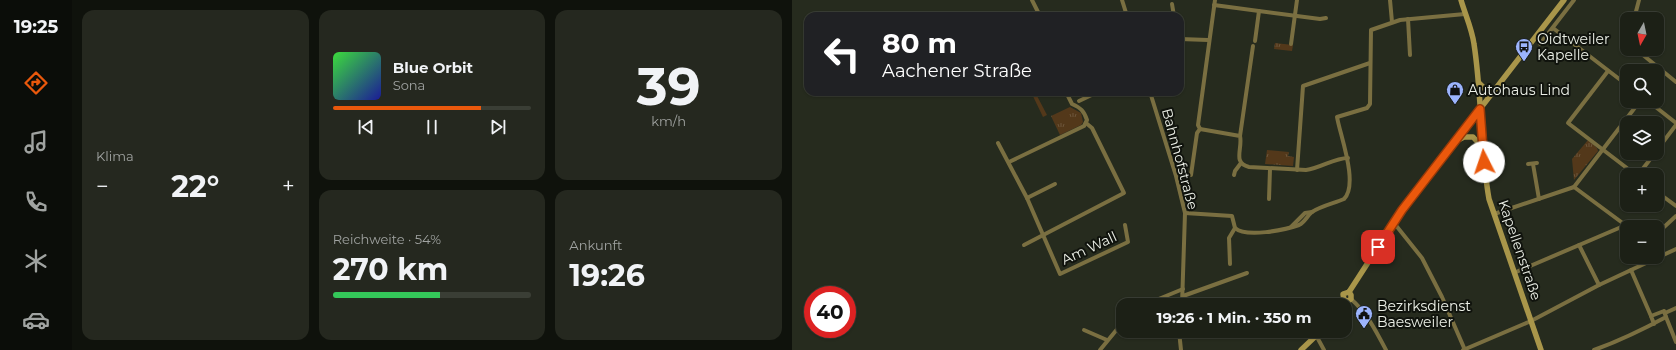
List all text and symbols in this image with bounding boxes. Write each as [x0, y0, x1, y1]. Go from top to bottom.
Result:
north arrow [1620, 12, 1664, 56]
map controls [1620, 12, 1664, 264]
text: 19:25 [14, 16, 58, 38]
text: 80 m [882, 26, 957, 60]
icon: left [816, 28, 868, 80]
place label: Oidtweiler Kapelle [1537, 30, 1610, 64]
bus stop icon: Oidtweiler Kapelle [1514, 37, 1534, 62]
text: 39 [637, 55, 701, 118]
text: Blue Orbit [393, 58, 473, 77]
text: Aachener Straße [882, 60, 1032, 82]
button: search [1620, 64, 1664, 108]
icon: directions [22, 69, 50, 97]
text: Sona [393, 77, 425, 93]
shop icon: Autohaus Lind [1445, 80, 1465, 105]
place label: Autohaus Lind [1468, 81, 1570, 99]
street label: Bahnhofstraße [1158, 106, 1202, 212]
text: km/h [651, 113, 686, 129]
icon: previous [355, 116, 377, 138]
icon: pause [421, 116, 443, 138]
icon: next [487, 116, 509, 138]
button: layers [1620, 116, 1664, 160]
icon: music [22, 128, 50, 156]
position arrow [1463, 141, 1505, 183]
text: Klima [96, 148, 134, 164]
text: 22° [171, 168, 219, 205]
button: + [1620, 168, 1664, 212]
text: − [96, 173, 109, 200]
text: + [282, 173, 295, 200]
icon: phone [22, 188, 50, 216]
street label: Kapellenstraße [1494, 197, 1546, 303]
button: − [1620, 220, 1664, 264]
street label: Am Wall [1058, 227, 1120, 269]
pin [1361, 230, 1395, 264]
text: Reichweite · 54% [333, 231, 441, 247]
icon: arrive [1367, 236, 1389, 258]
text: Ankunft [569, 237, 622, 253]
icon: climate [22, 247, 50, 275]
text: 270 km [333, 251, 448, 288]
text: 19:26 [569, 257, 645, 294]
speed limit sign: 40 [804, 286, 856, 338]
place label: Bezirksdienst Baesweiler [1377, 297, 1471, 331]
public building icon: Bezirksdienst Baesweiler [1354, 304, 1374, 329]
icon: car [22, 306, 50, 334]
text: 19:26 · 1 Min. · 350 m [1157, 308, 1311, 327]

